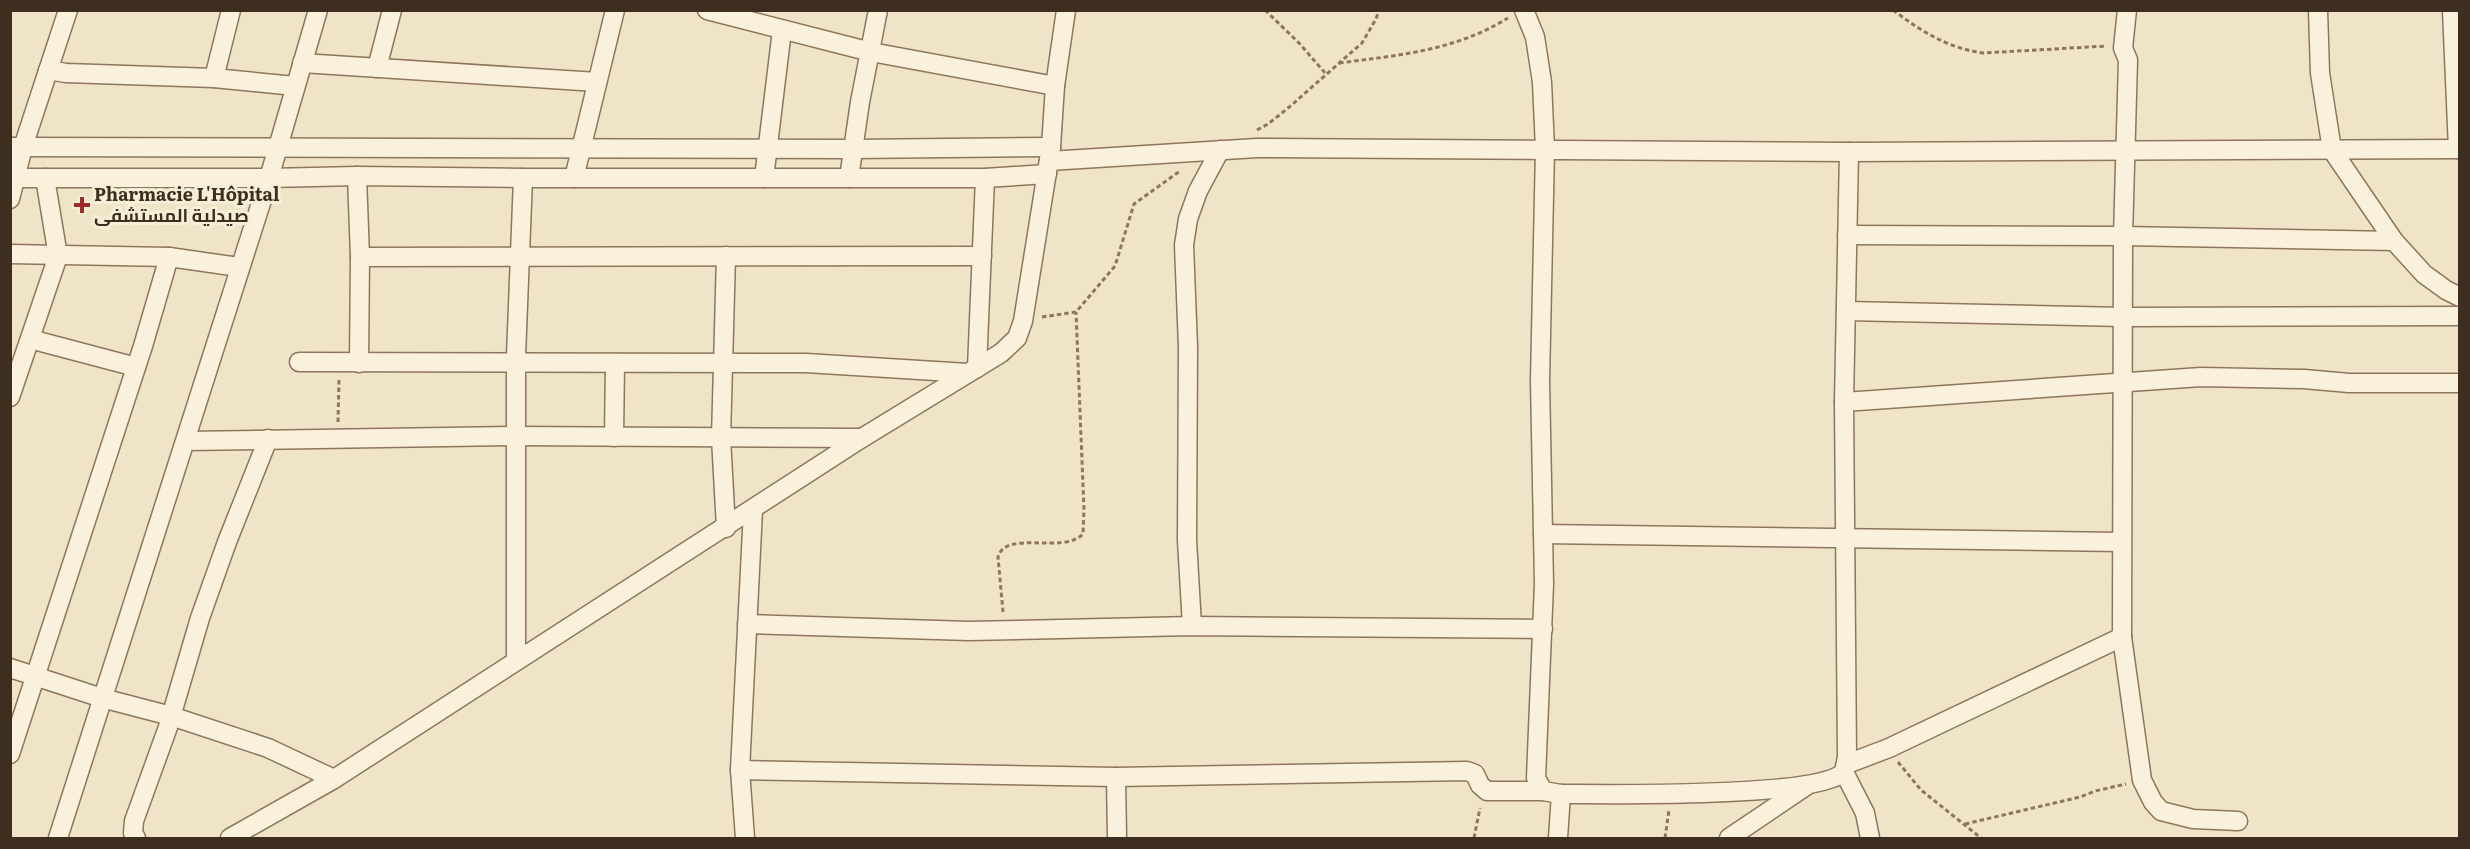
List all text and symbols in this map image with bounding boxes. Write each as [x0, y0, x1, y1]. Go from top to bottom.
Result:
place label: Pharmacie L'Hôpital صيدلية المستشفى [94, 180, 280, 228]
marker: Pharmacie L'Hôpital صيدلية المستشفى [75, 198, 89, 212]

